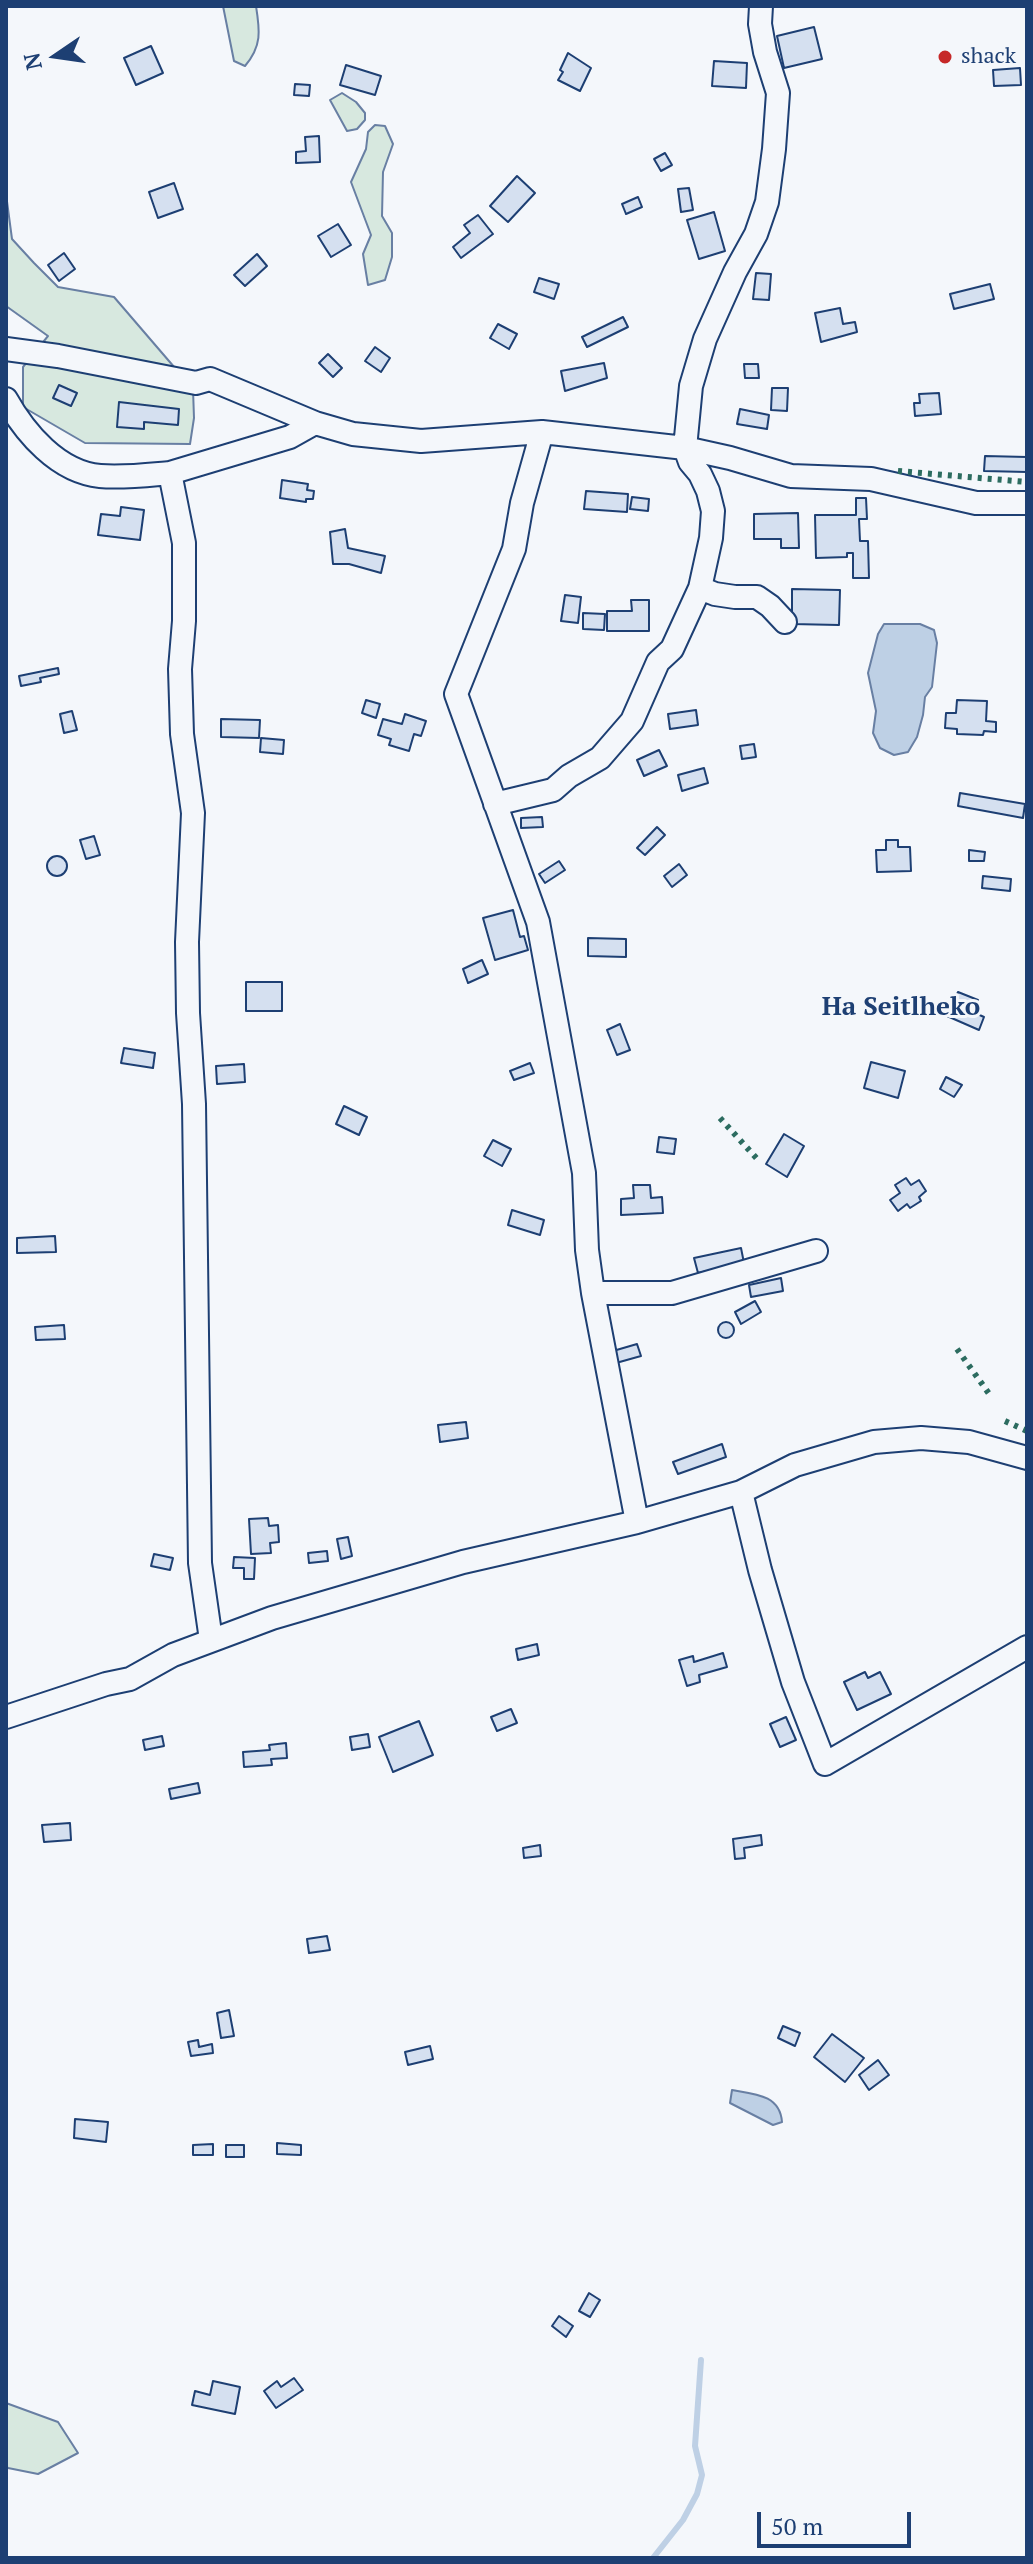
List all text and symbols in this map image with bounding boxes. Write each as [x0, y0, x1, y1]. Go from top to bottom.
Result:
north arrow [16, 16, 96, 96]
place label: shack [961, 44, 1016, 70]
marker: shack [936, 48, 954, 66]
text: N [16, 50, 48, 73]
district label: Ha Seitlheko [822, 992, 980, 1024]
scale bar [761, 2496, 915, 2546]
text: 50 m [771, 2510, 823, 2542]

